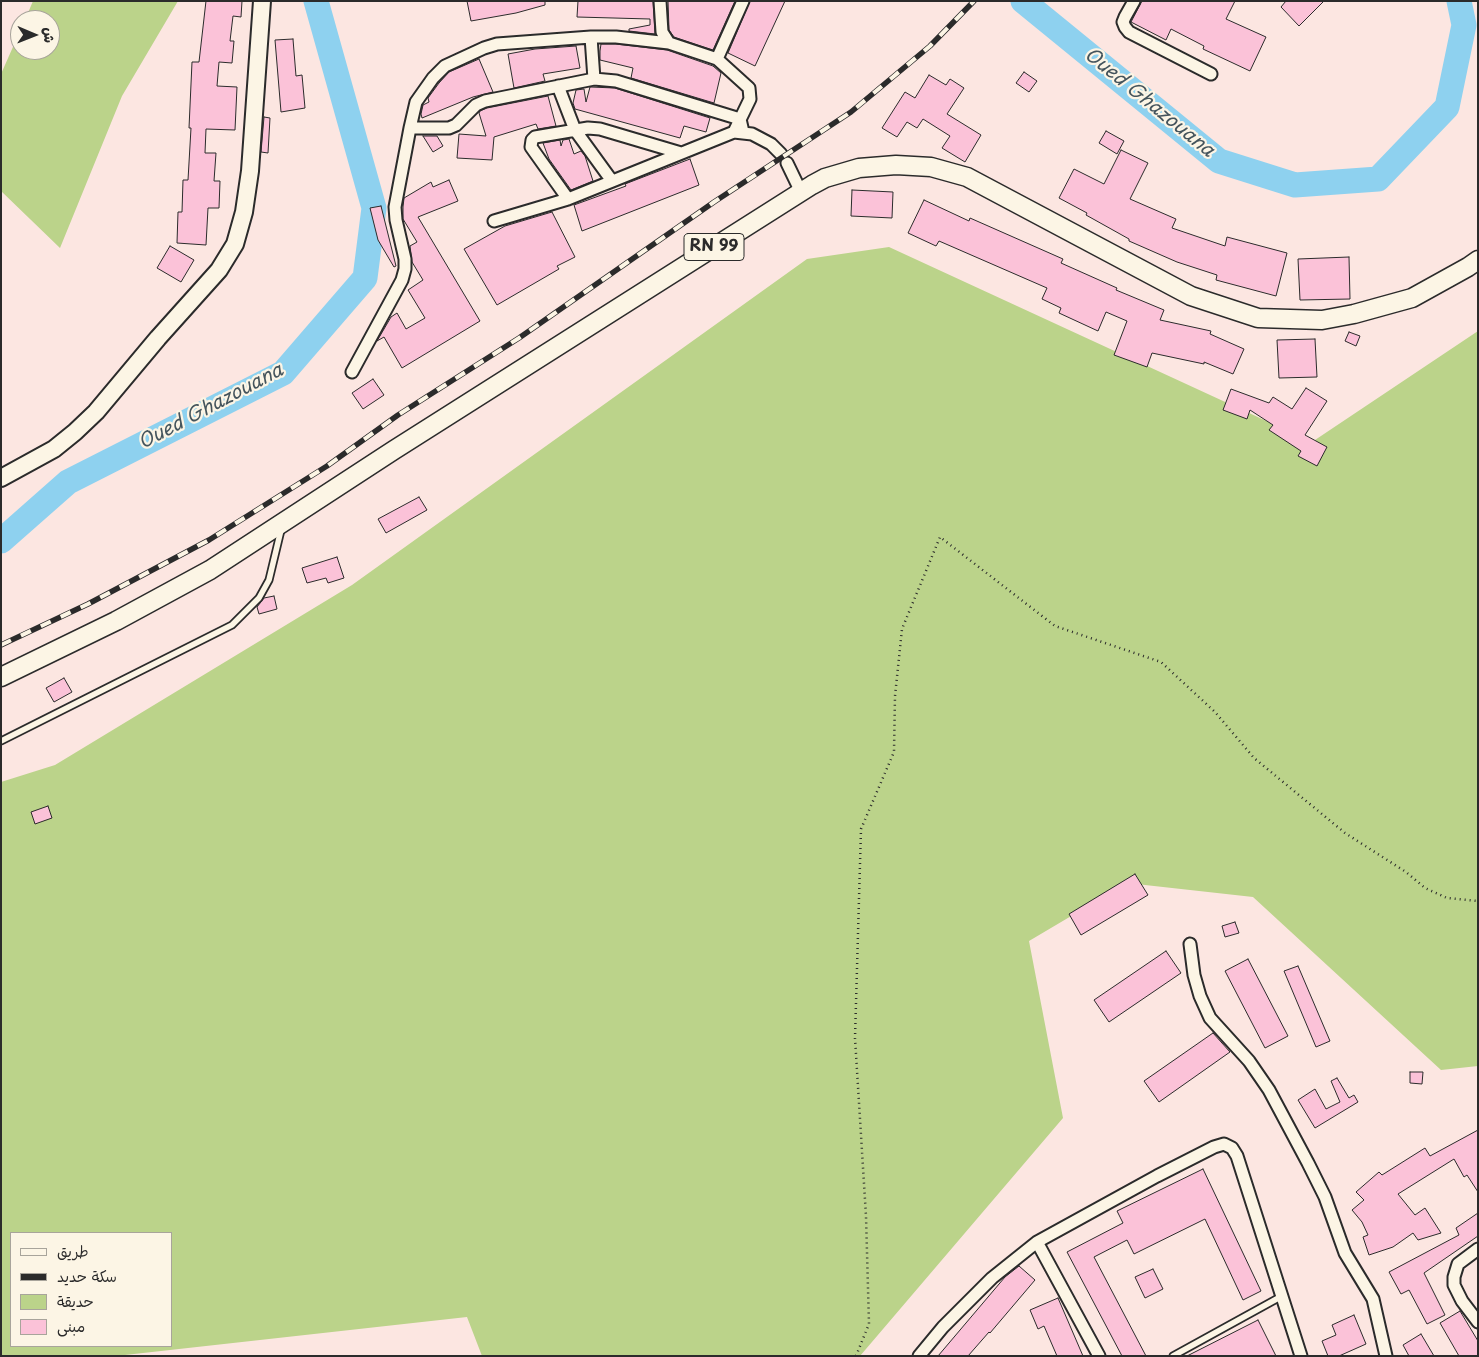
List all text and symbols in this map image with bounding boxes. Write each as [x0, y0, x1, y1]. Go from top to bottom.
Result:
north arrow [10, 10, 60, 60]
text: ش [39, 27, 60, 43]
water label: Oued Ghazouana [1079, 44, 1219, 162]
road number: RN 99 [684, 233, 744, 260]
water label: Oued Ghazouana [135, 359, 287, 455]
legend [10, 1232, 172, 1347]
text: طريق [57, 1239, 89, 1262]
text: سكة حديد [57, 1264, 117, 1287]
text: حديقة [57, 1289, 94, 1312]
text: مبنى [57, 1314, 85, 1337]

